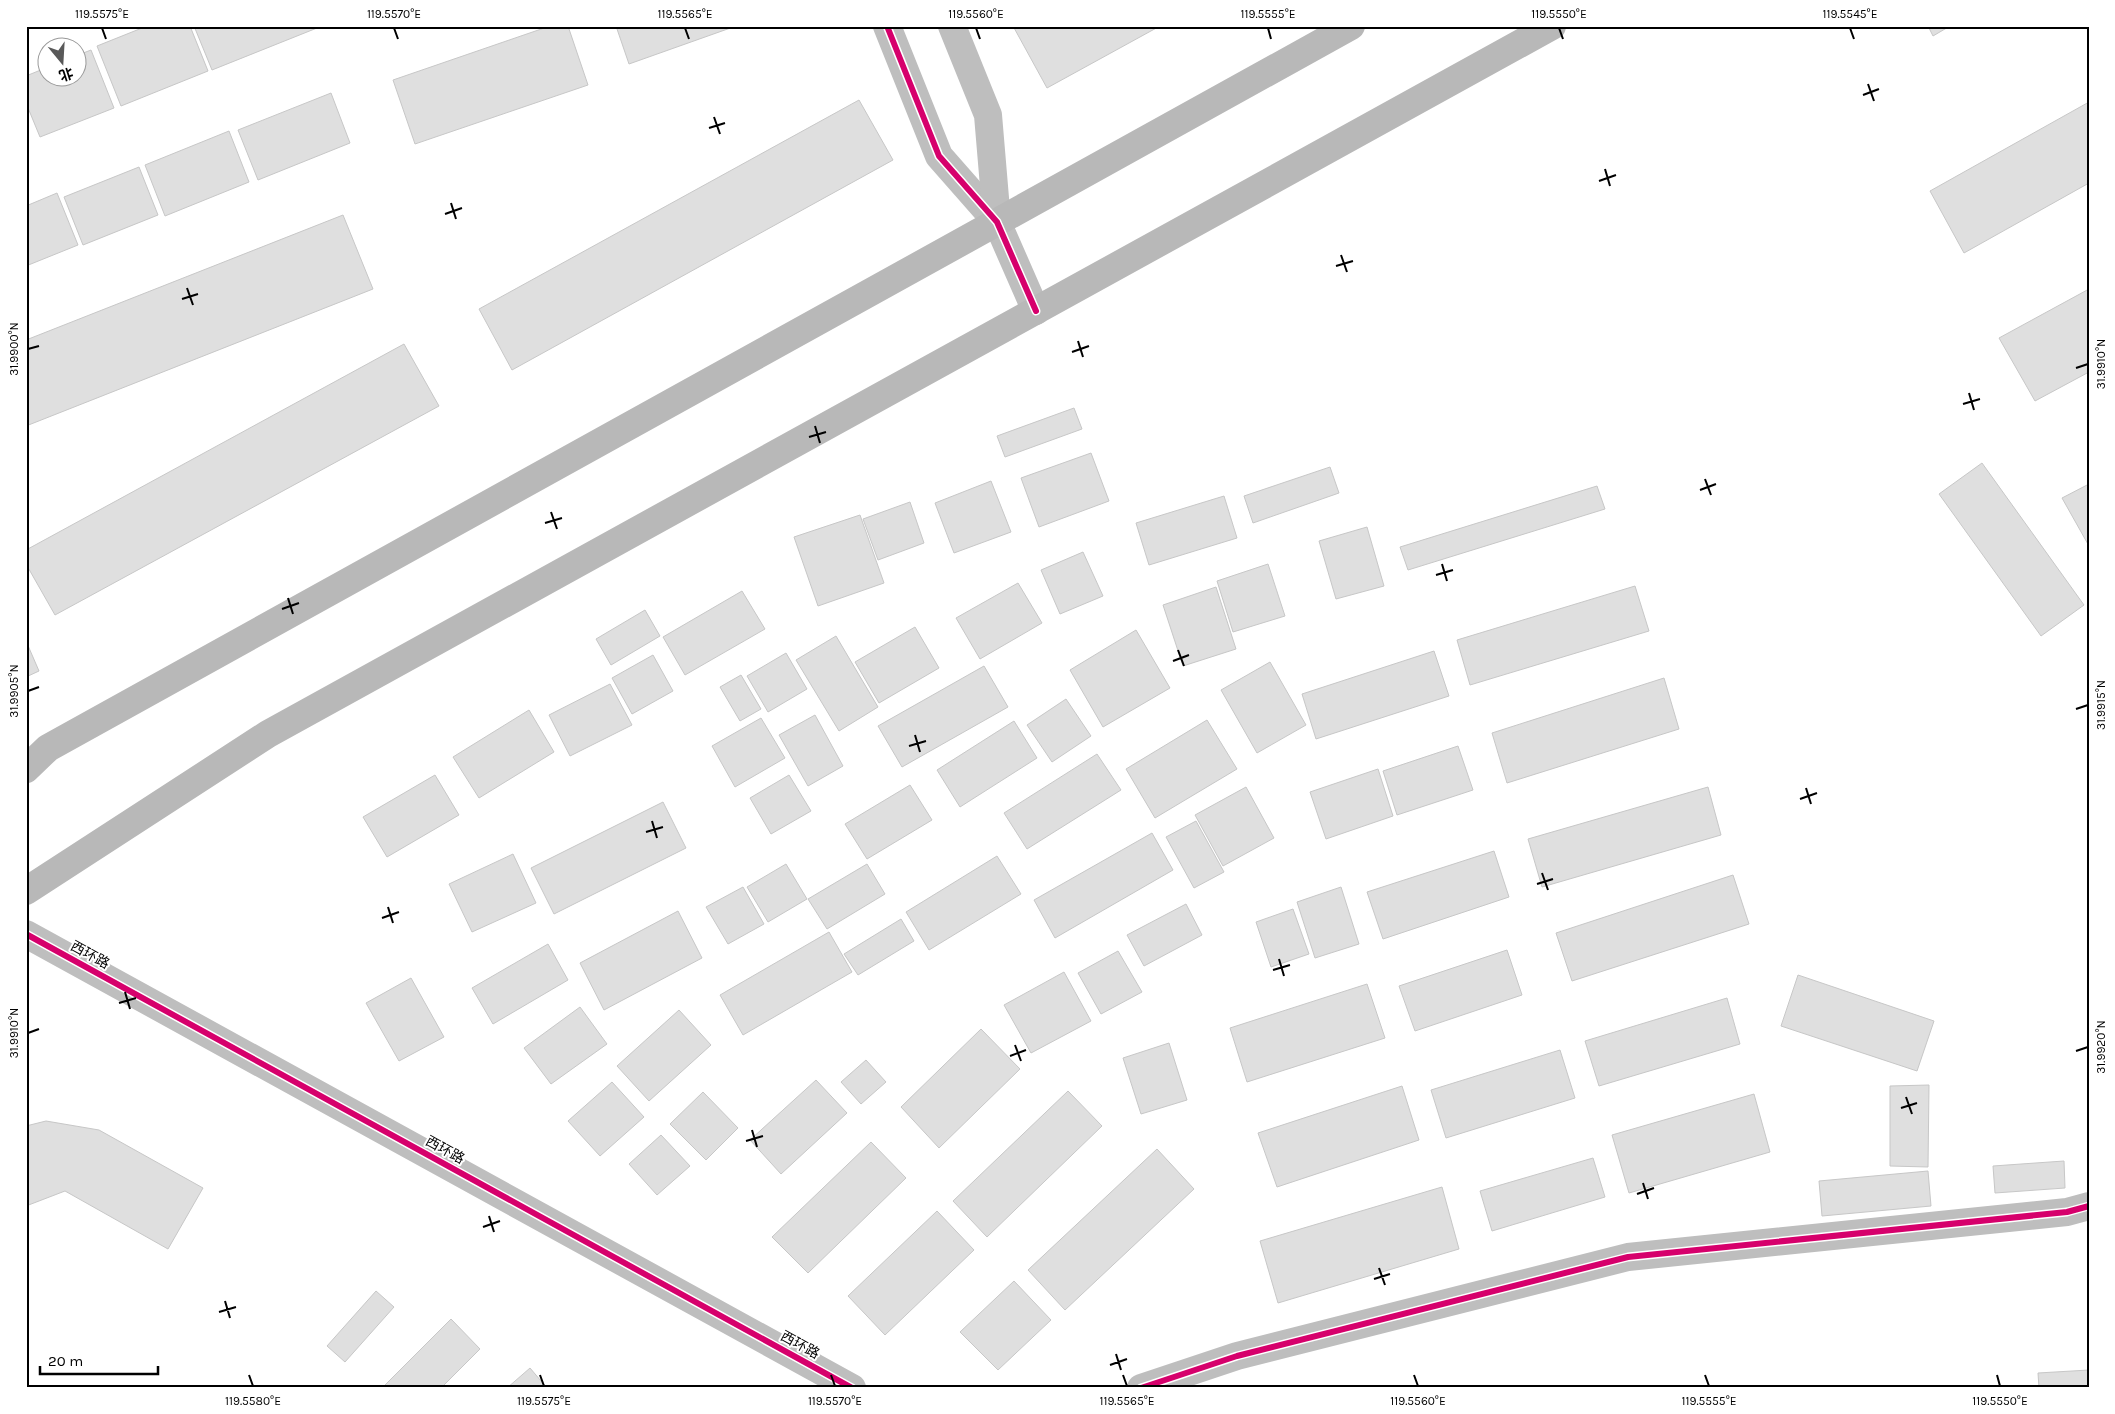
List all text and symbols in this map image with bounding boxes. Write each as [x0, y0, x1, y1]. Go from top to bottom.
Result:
text: 119.5575°E [75, 7, 129, 21]
text: 119.5570°E [367, 7, 421, 21]
text: 119.5565°E [657, 7, 713, 21]
text: 119.5560°E [948, 7, 1004, 21]
text: 119.5555°E [1241, 7, 1295, 21]
text: 119.5550°E [1531, 7, 1587, 21]
text: 119.5545°E [1823, 7, 1877, 21]
north arrow [38, 38, 88, 88]
text: 北 [57, 64, 75, 84]
text: 31.9900°N [7, 322, 21, 376]
text: 31.9910°N [2094, 339, 2108, 389]
text: 31.9905°N [7, 664, 21, 718]
text: 31.9915°N [2094, 680, 2108, 730]
street label: 西环路 [68, 937, 112, 973]
text: 31.9910°N [7, 1008, 21, 1058]
text: 31.9920°N [2094, 1020, 2108, 1074]
street label: 西环路 [423, 1132, 467, 1168]
street label: 西环路 [778, 1327, 822, 1363]
scale bar [40, 1344, 158, 1376]
text: 20 m [48, 1352, 83, 1370]
text: 119.5580°E [225, 1394, 281, 1408]
text: 119.5575°E [517, 1394, 571, 1408]
text: 119.5570°E [808, 1394, 862, 1408]
text: 119.5565°E [1099, 1394, 1155, 1408]
text: 119.5560°E [1390, 1394, 1446, 1408]
text: 119.5555°E [1682, 1394, 1736, 1408]
text: 119.5550°E [1972, 1394, 2028, 1408]

